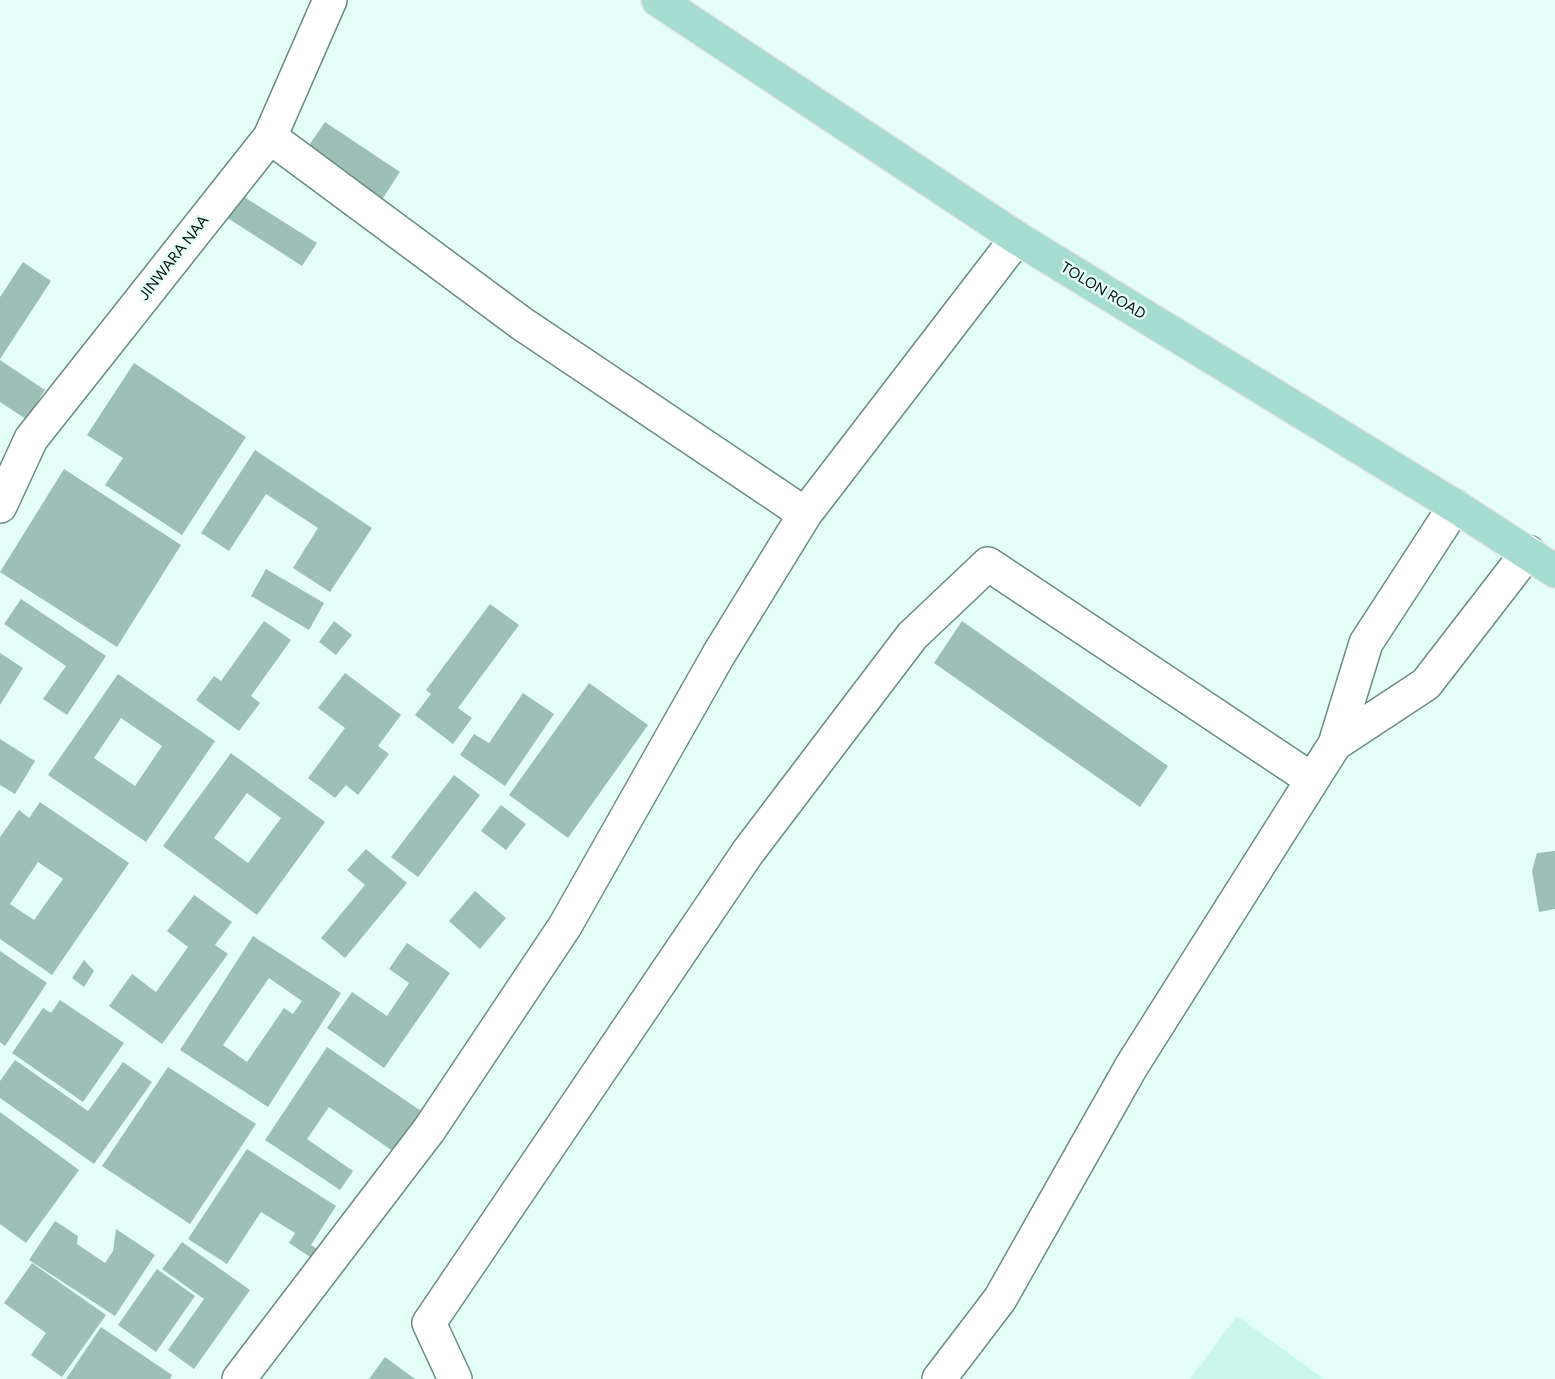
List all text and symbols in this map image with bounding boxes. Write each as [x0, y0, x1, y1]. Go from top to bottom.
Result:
street label: JINWARA NAA [135, 212, 213, 304]
street label: TOLON ROAD [1057, 259, 1149, 323]

